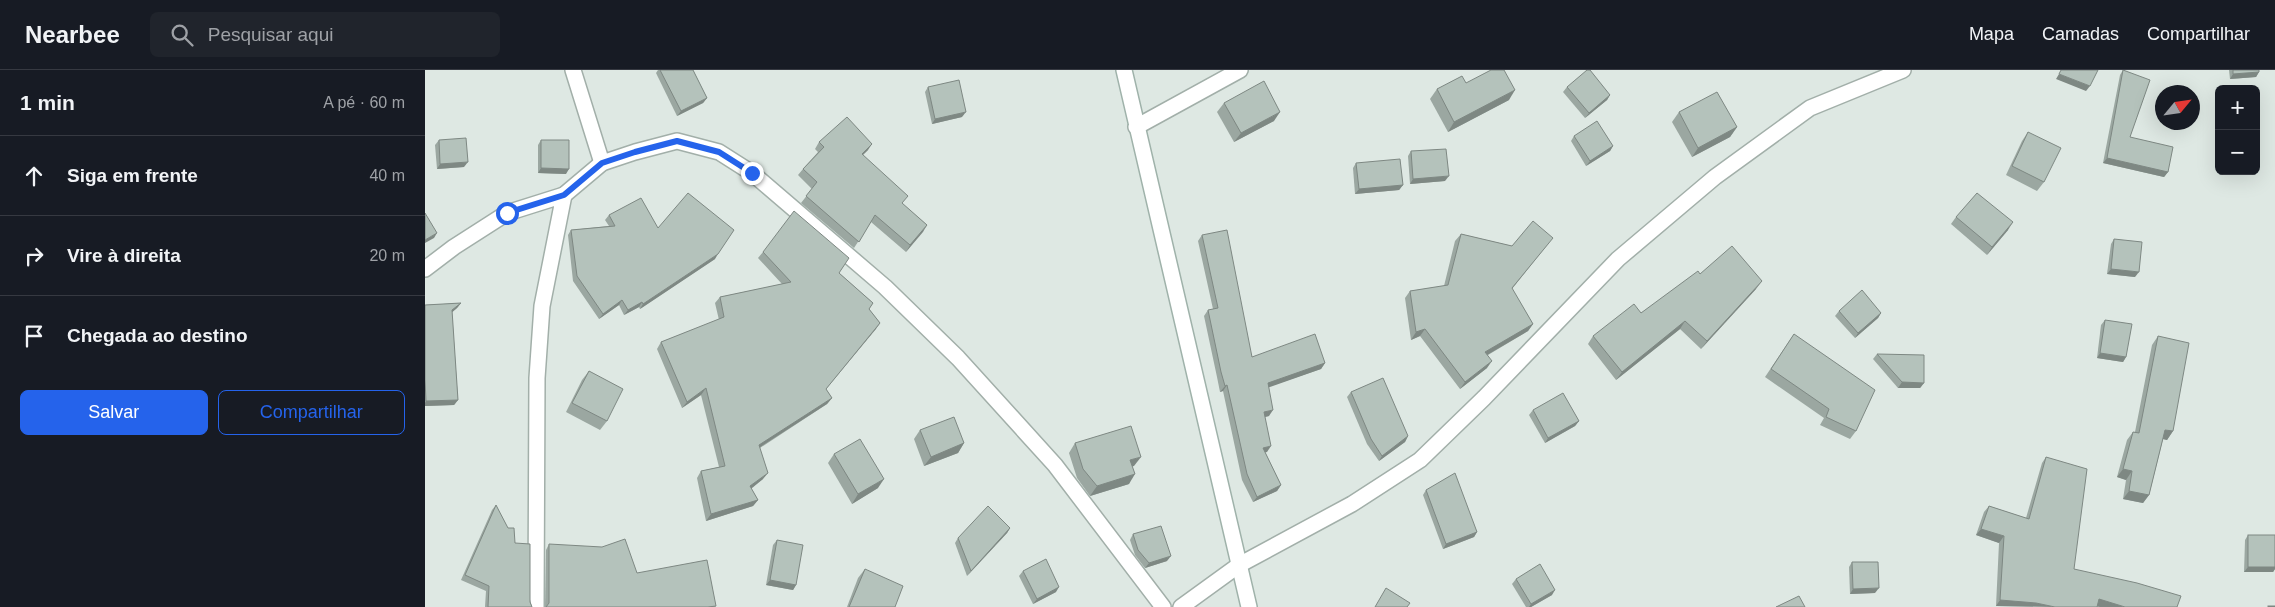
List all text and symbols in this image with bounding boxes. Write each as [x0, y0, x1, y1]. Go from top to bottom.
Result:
search box [150, 12, 500, 57]
text: Nearbee [25, 21, 120, 48]
icon: search [168, 21, 196, 49]
text: Pesquisar aqui [208, 24, 333, 45]
text: Mapa [1969, 24, 2014, 44]
text: Camadas [2042, 24, 2119, 44]
text: Compartilhar [2147, 24, 2250, 44]
north arrow [2155, 85, 2200, 130]
map controls [2215, 85, 2260, 175]
button: + [2215, 85, 2260, 130]
text: 1 min [20, 91, 75, 114]
text: A pé · 60 m [323, 94, 405, 111]
button: − [2215, 130, 2260, 175]
icon: ahead [20, 162, 48, 190]
route end [741, 162, 764, 185]
text: Siga em frente [67, 165, 198, 186]
text: 40 m [369, 167, 405, 184]
route start [496, 202, 519, 225]
icon: right [20, 242, 48, 270]
text: Vire à direita [67, 245, 181, 266]
text: 20 m [369, 247, 405, 264]
icon: arrive [20, 322, 48, 350]
text: Chegada ao destino [67, 325, 248, 346]
button: Salvar [20, 390, 208, 435]
button: Compartilhar [218, 390, 405, 435]

